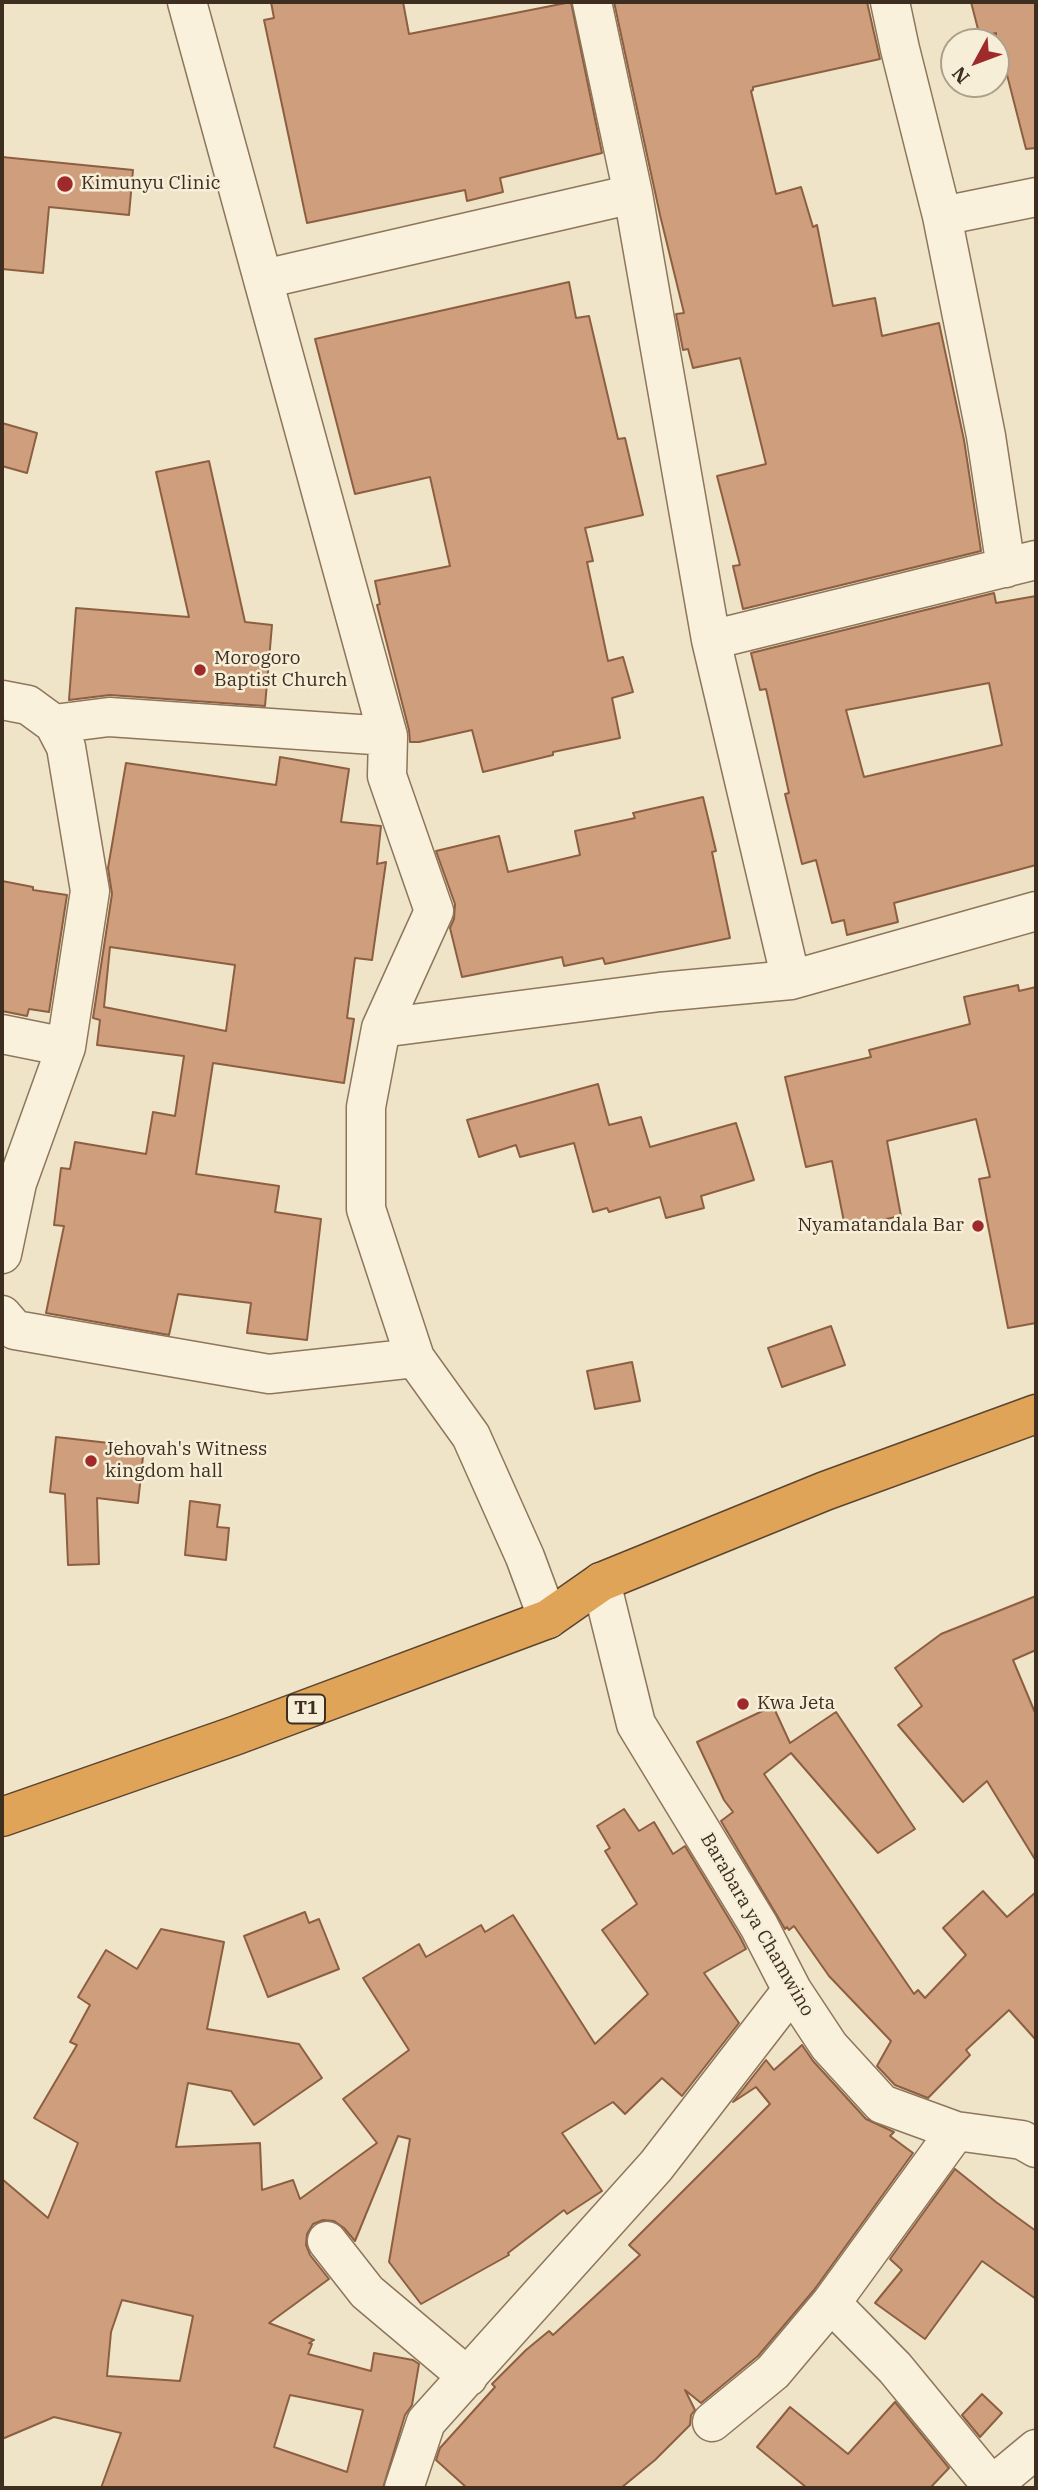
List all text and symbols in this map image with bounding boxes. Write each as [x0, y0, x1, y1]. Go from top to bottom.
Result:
north arrow [940, 28, 1010, 98]
text: N [947, 62, 975, 89]
place label: Kimunyu Clinic [81, 173, 220, 195]
marker: Kimunyu Clinic [55, 174, 75, 194]
place label: Morogoro Baptist Church [214, 648, 348, 692]
marker: Morogoro Baptist Church [192, 662, 208, 678]
place label: Nyamatandala Bar [798, 1215, 964, 1237]
marker: Nyamatandala Bar [970, 1218, 986, 1234]
place label: Jehovah's Witness kingdom hall [105, 1439, 267, 1483]
marker: Jehovah's Witness kingdom hall [83, 1453, 99, 1469]
place label: Kwa Jeta [757, 1693, 835, 1715]
road number: T1 [287, 1694, 325, 1724]
marker: Kwa Jeta [735, 1696, 751, 1712]
street label: Barabara ya Chamwino [695, 1829, 819, 2021]

